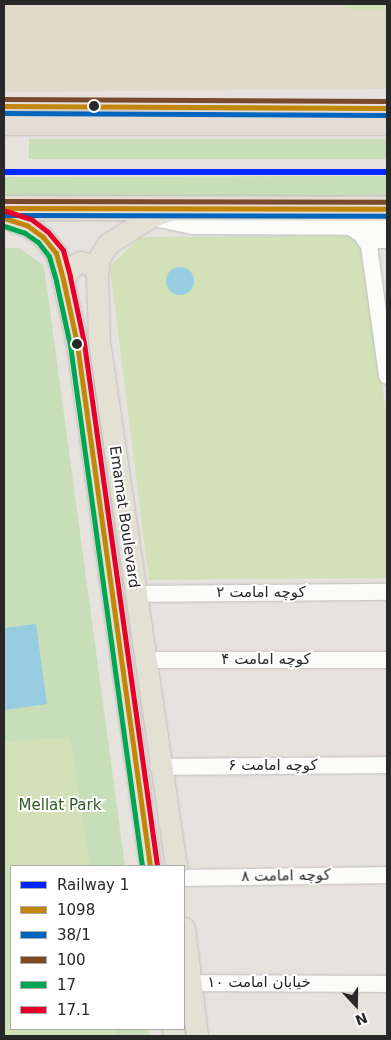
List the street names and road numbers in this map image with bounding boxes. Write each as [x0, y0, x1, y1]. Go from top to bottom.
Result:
street label: Emamat Boulevard [105, 445, 143, 589]
street label: کوچه امامت ۲ [216, 584, 306, 602]
street label: کوچه امامت ۴ [221, 651, 311, 669]
street label: کوچه امامت ۶ [228, 757, 318, 775]
street label: کوچه امامت ۸ [241, 866, 331, 886]
street label: خیابان امامت ۱۰ [207, 974, 311, 992]

